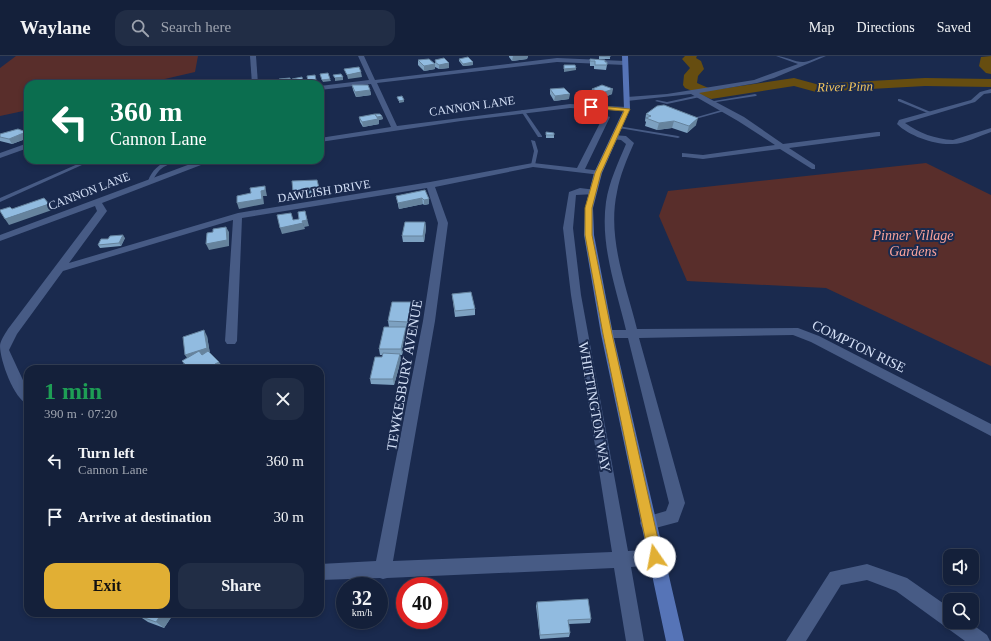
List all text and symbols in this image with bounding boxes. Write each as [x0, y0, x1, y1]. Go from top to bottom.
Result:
search box [115, 10, 395, 46]
text: Waylane [20, 17, 91, 38]
icon: search [129, 17, 151, 39]
text: Search here [161, 19, 231, 35]
text: Map [809, 20, 834, 35]
text: Directions [856, 20, 915, 35]
text: Saved [937, 20, 971, 35]
water label: River Pinn [816, 79, 873, 95]
pin [574, 90, 608, 124]
street label: CANNON LANE [428, 93, 516, 119]
icon: left [44, 96, 96, 148]
text: 360 m [110, 96, 182, 127]
icon: arrive [580, 96, 602, 118]
text: Cannon Lane [110, 129, 206, 149]
street label: CANNON LANE [46, 169, 132, 213]
street label: DAWLISH DRIVE [276, 177, 372, 205]
park label: Pinner Village Gardens [872, 228, 954, 259]
street label: TEWKESBURY AVENUE [384, 299, 425, 452]
street label: COMPTON RISE [810, 317, 908, 376]
street label: WHITTINGTON WAY [576, 341, 613, 474]
text: 1 min [44, 378, 102, 404]
button: close [262, 378, 304, 420]
text: 390 m · 07:20 [44, 406, 117, 421]
text: Turn left [78, 445, 135, 461]
icon: left [44, 450, 66, 472]
text: 360 m [266, 453, 304, 469]
text: Cannon Lane [78, 462, 148, 477]
icon: arrive [44, 506, 66, 528]
text: Arrive at destination [78, 509, 211, 525]
text: 30 m [274, 509, 304, 525]
position arrow [634, 536, 676, 578]
map controls [943, 549, 979, 629]
button: sound [943, 549, 979, 585]
button: Exit [44, 563, 170, 609]
button: Share [178, 563, 304, 609]
speed limit sign: 40 [396, 577, 448, 629]
text: 32 [352, 587, 372, 609]
button: search [943, 593, 979, 629]
text: km/h [352, 607, 372, 618]

